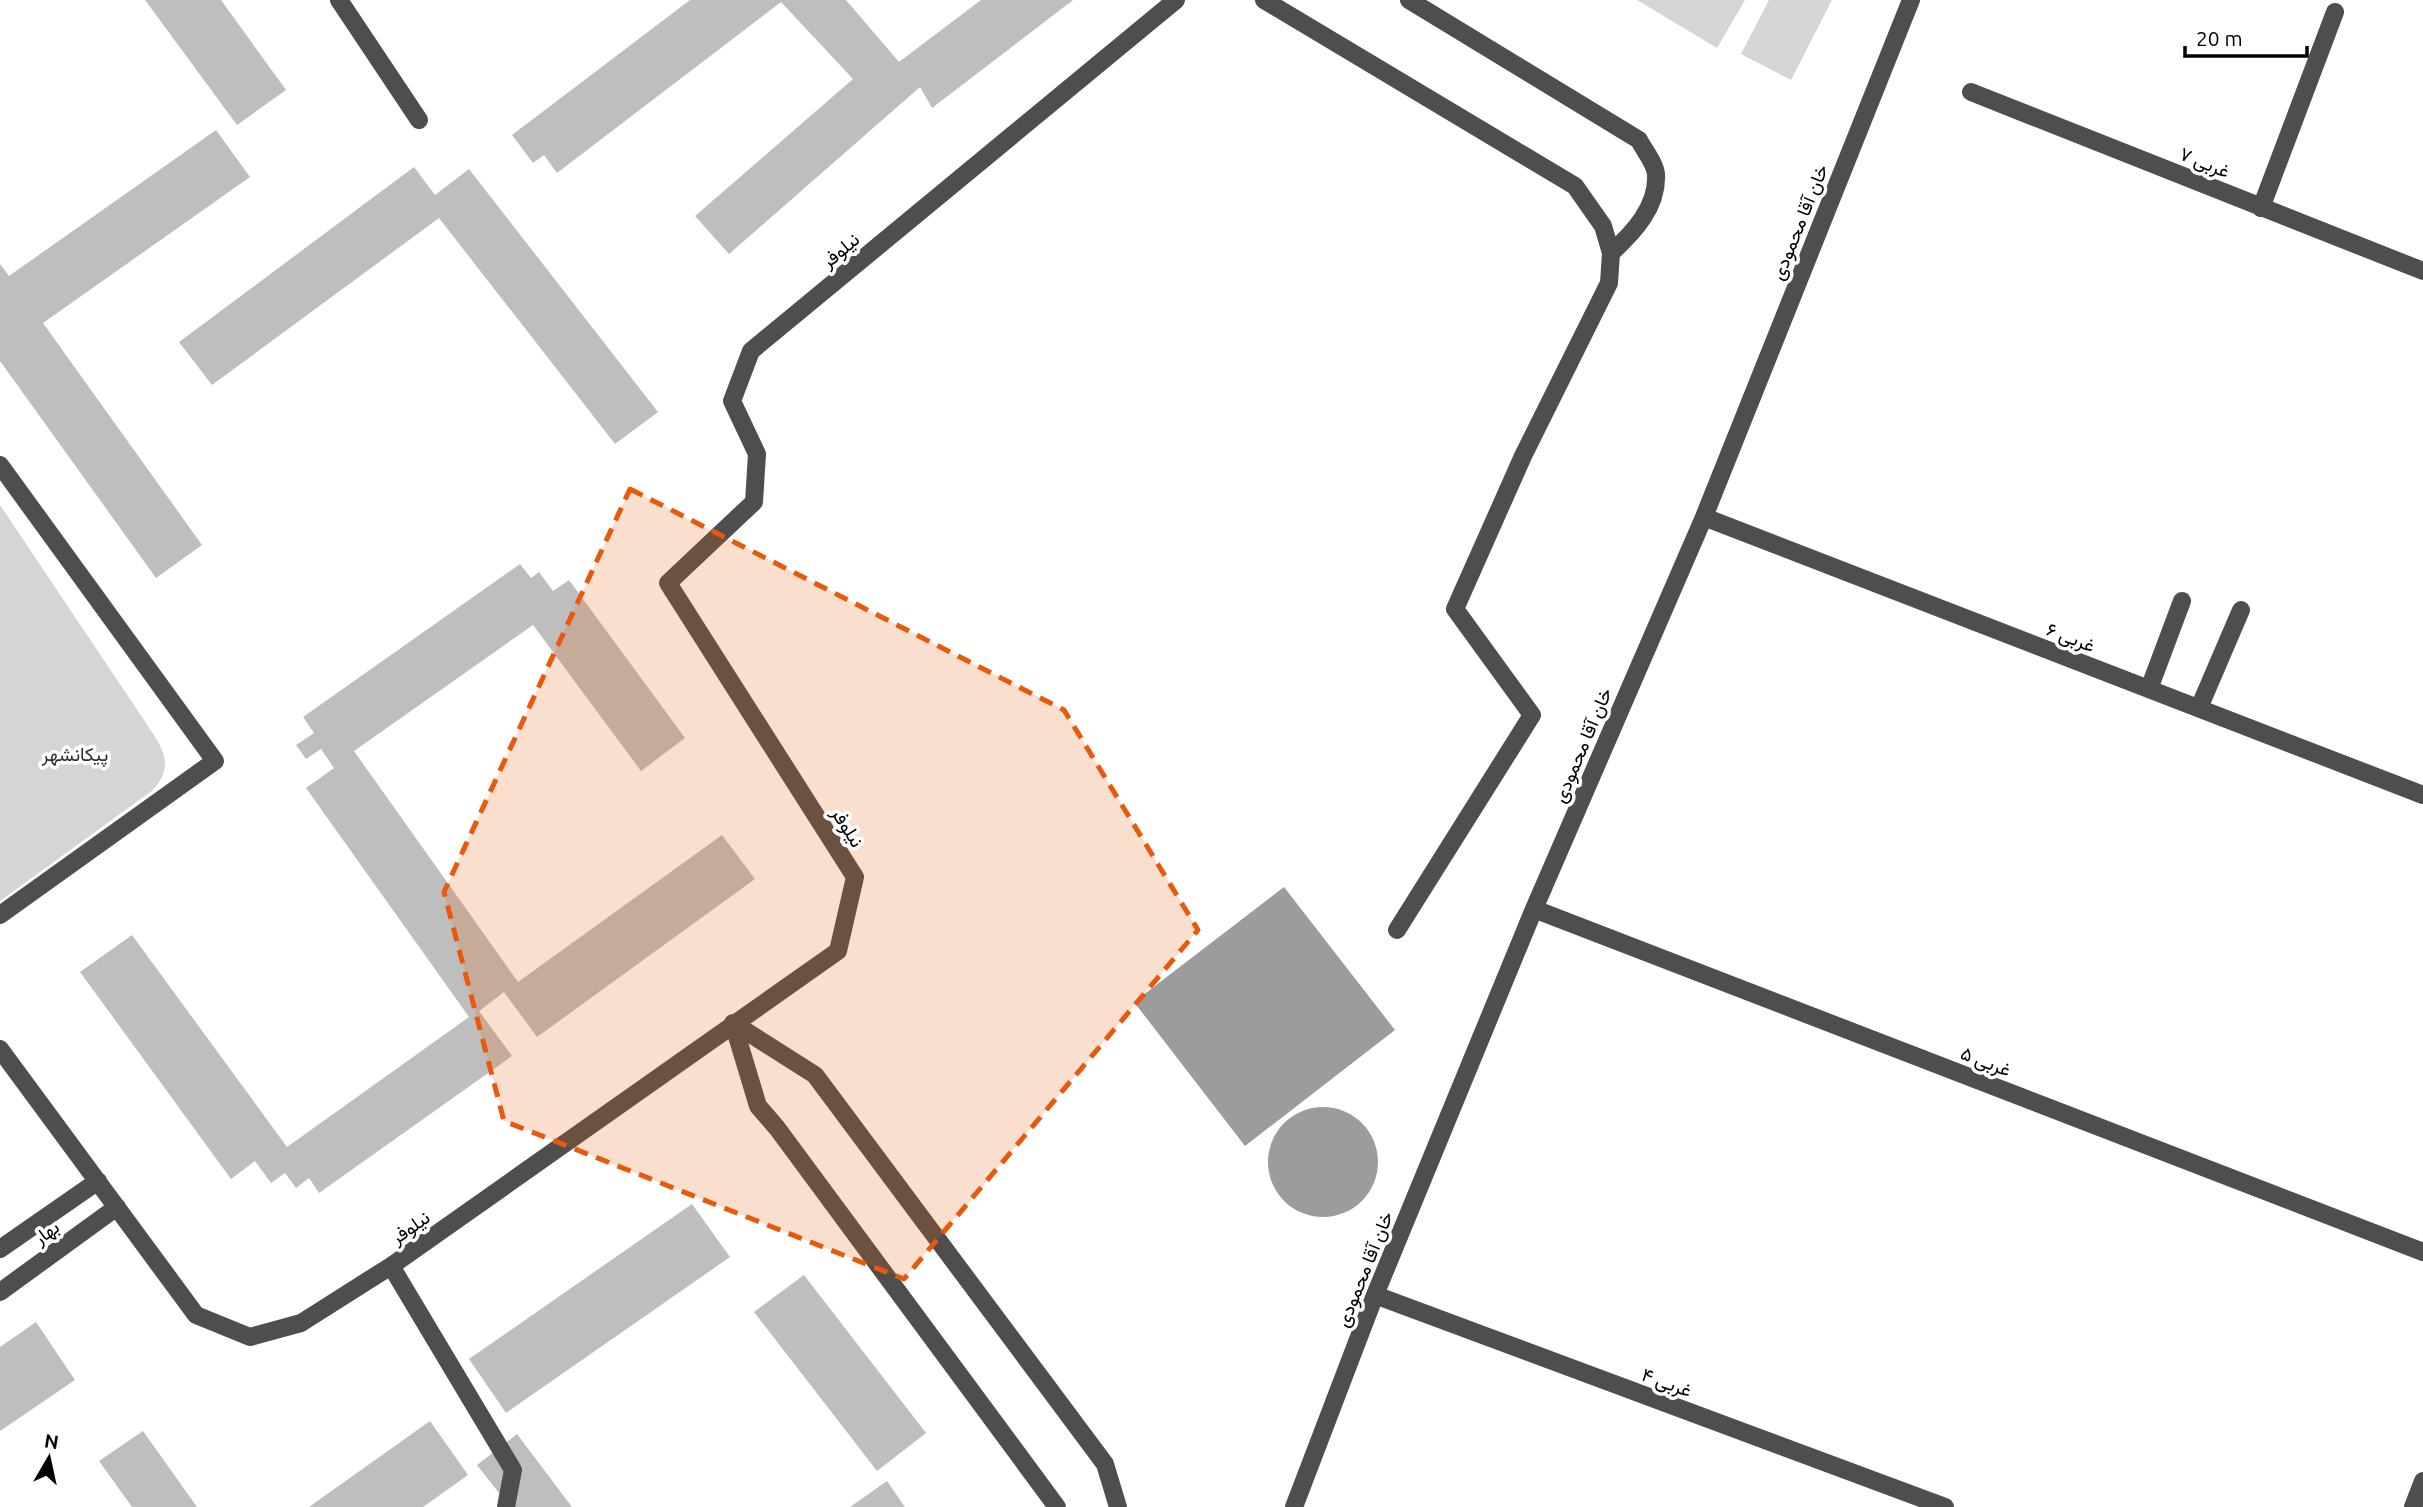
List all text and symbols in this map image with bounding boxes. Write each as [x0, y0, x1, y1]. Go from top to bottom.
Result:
scale bar [2185, 14, 2308, 58]
text: 20 m [2196, 26, 2243, 50]
street label: ۷ غربی [2176, 142, 2233, 183]
street label: خان آقا محمودی [1766, 161, 1833, 283]
street label: نیلوفر [816, 228, 864, 274]
street label: ۶ غربی [2043, 618, 2098, 657]
street label: خان آقا محمودی [1548, 684, 1617, 806]
park label: پیکانشهر [41, 743, 108, 768]
street label: نیلوفر [826, 802, 869, 852]
street label: ۵ غربی [1957, 1041, 2014, 1082]
street label: نیلوفر [385, 1206, 434, 1250]
street label: خان آقا محمودی [1331, 1208, 1398, 1330]
street label: بهار [28, 1215, 64, 1250]
street label: ۴ غربی [1639, 1363, 1695, 1402]
north arrow [14, 1423, 84, 1493]
text: N [43, 1429, 60, 1453]

